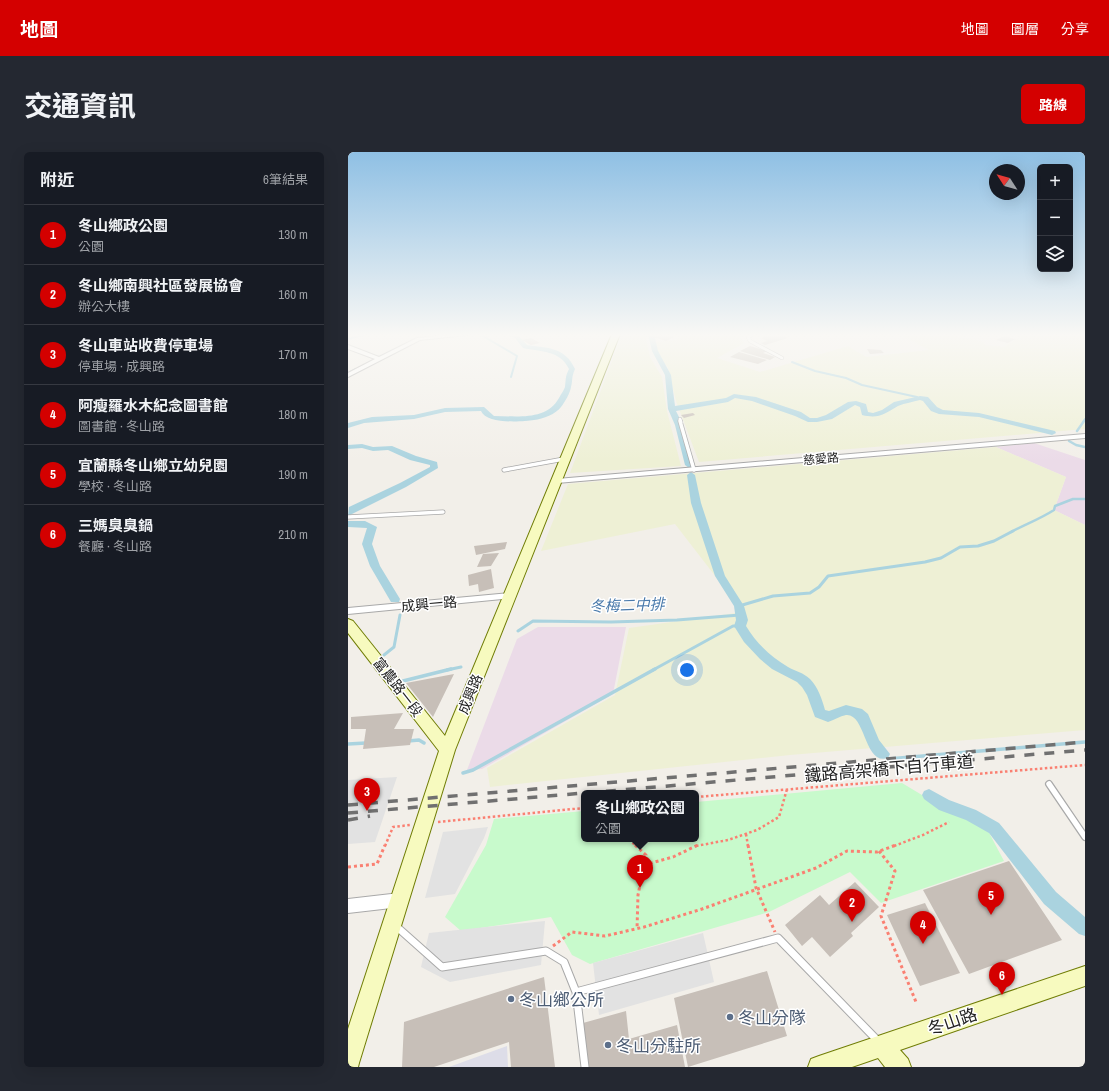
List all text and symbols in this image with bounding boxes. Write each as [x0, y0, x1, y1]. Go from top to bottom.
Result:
text: 地圖 [20, 16, 58, 42]
text: 地圖 [961, 20, 989, 38]
text: 圖層 [1011, 20, 1039, 38]
text: 分享 [1061, 20, 1089, 38]
button: 路線 [1021, 84, 1085, 124]
text: 交通資訊 [24, 87, 136, 125]
north arrow [989, 164, 1025, 200]
map controls [1037, 164, 1073, 272]
button: + [1037, 164, 1073, 200]
text: 附近 [40, 168, 74, 191]
text: 6筆結果 [263, 171, 308, 188]
button: − [1037, 200, 1073, 236]
text: 冬山鄉政公園 [78, 215, 168, 236]
text: 1 [50, 226, 56, 243]
text: 130 m [278, 226, 308, 243]
button: layers [1037, 236, 1073, 272]
text: 公園 [78, 238, 104, 255]
text: 冬山鄉南興社區發展協會 [78, 275, 243, 296]
text: 2 [50, 286, 56, 303]
text: 160 m [278, 286, 308, 303]
text: 辦公大樓 [78, 298, 130, 315]
text: 冬山車站收費停車場 [78, 335, 213, 356]
text: 3 [50, 346, 56, 363]
text: 170 m [278, 346, 308, 363]
text: 停車場 · 成興路 [78, 358, 165, 375]
text: 阿瘦羅水木紀念圖書館 [78, 395, 228, 416]
text: 4 [50, 406, 56, 423]
text: 180 m [278, 406, 308, 423]
text: 圖書館 · 冬山路 [78, 418, 165, 435]
street label: 慈愛路 [802, 449, 840, 469]
text: 宜蘭縣冬山鄉立幼兒園 [78, 455, 228, 476]
text: 5 [50, 466, 56, 483]
text: 190 m [278, 466, 308, 483]
text: 學校 · 冬山路 [78, 478, 152, 495]
text: 三媽臭臭鍋 [78, 515, 153, 536]
text: 6 [50, 526, 56, 543]
text: 210 m [278, 526, 308, 543]
text: 餐廳 · 冬山路 [78, 538, 152, 555]
street label: 成興一路 [400, 593, 458, 615]
water label: 冬梅二中排 [589, 593, 667, 617]
street label: 富農路一段 [369, 654, 427, 720]
your location [677, 660, 697, 680]
street label: 成興路 [454, 671, 486, 717]
street label: 鐵路高架橋下自行車道 [803, 749, 975, 787]
pin: 3 [354, 778, 380, 811]
popup [581, 790, 699, 842]
text: 冬山鄉政公園 [595, 797, 685, 818]
text: 公園 [595, 820, 621, 837]
pin: 1 [627, 855, 653, 888]
pin: 5 [978, 882, 1004, 915]
pin: 2 [839, 889, 865, 922]
pin: 4 [910, 911, 936, 944]
pin: 6 [989, 962, 1015, 995]
place label: 冬山鄉公所 [519, 988, 604, 1011]
marker: 冬山鄉公所 [506, 994, 516, 1004]
street label: 冬山路 [924, 1002, 980, 1040]
place label: 冬山分隊 [738, 1006, 806, 1029]
marker: 冬山分隊 [725, 1012, 735, 1022]
place label: 冬山分駐所 [616, 1034, 701, 1057]
marker: 冬山分駐所 [603, 1040, 613, 1050]

